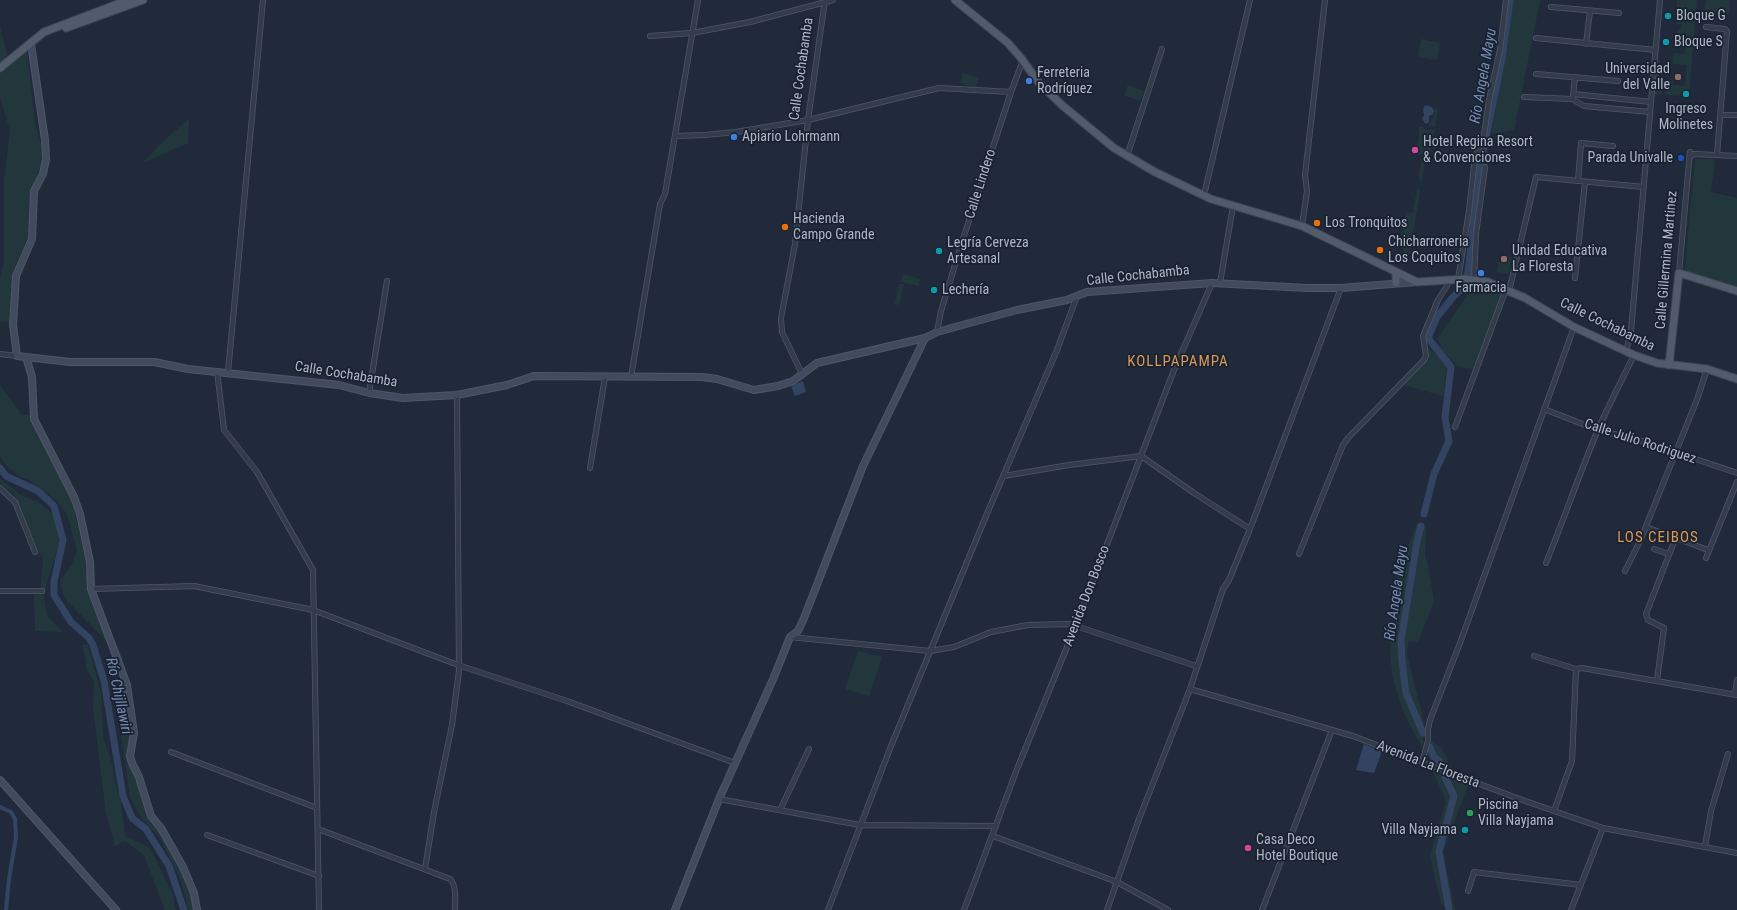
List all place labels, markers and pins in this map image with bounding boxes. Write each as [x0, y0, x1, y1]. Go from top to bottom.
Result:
place label: Bloque G [1676, 8, 1726, 24]
marker: Bloque G [1663, 11, 1673, 21]
place label: Bloque S [1674, 34, 1723, 50]
marker: Bloque S [1661, 37, 1671, 47]
place label: Universidad del Valle [1605, 61, 1670, 94]
place label: Ferreteria Rodríguez [1037, 65, 1092, 98]
marker: Universidad del Valle [1673, 72, 1683, 82]
marker: Ferreteria Rodríguez [1024, 76, 1034, 86]
marker: Ingreso Molinetes [1681, 89, 1691, 99]
place label: Ingreso Molinetes [1659, 101, 1713, 134]
place label: Apiario Lohrmann [742, 129, 840, 145]
marker: Apiario Lohrmann [729, 132, 739, 142]
place label: Hotel Regina Resort & Convenciones [1423, 134, 1533, 166]
marker: Hotel Regina Resort & Convenciones [1410, 145, 1420, 155]
place label: Parada Univalle [1588, 150, 1673, 166]
marker: Parada Univalle [1676, 153, 1686, 163]
place label: Hacienda Campo Grande [793, 211, 875, 244]
place label: Los Tronquitos [1325, 215, 1407, 231]
marker: Los Tronquitos [1312, 218, 1322, 228]
marker: Hacienda Campo Grande [780, 222, 790, 232]
place label: Chicharroneria Los Coquitos [1388, 234, 1469, 266]
place label: Legría Cerveza Artesanal [947, 235, 1029, 268]
place label: Unidad Educativa La Floresta [1512, 243, 1607, 276]
marker: Chicharroneria Los Coquitos [1375, 245, 1385, 255]
marker: Legría Cerveza Artesanal [934, 246, 944, 256]
marker: Unidad Educativa La Floresta [1499, 254, 1509, 264]
marker: Farmacia [1476, 268, 1486, 278]
place label: Farmacia [1455, 280, 1507, 296]
place label: Lechería [942, 282, 989, 298]
marker: Lechería [929, 285, 939, 295]
place label: Piscina Villa Nayjama [1478, 797, 1554, 830]
marker: Piscina Villa Nayjama [1465, 808, 1475, 818]
place label: Villa Nayjama [1381, 822, 1457, 838]
marker: Villa Nayjama [1460, 825, 1470, 835]
place label: Casa Deco Hotel Boutique [1256, 832, 1338, 864]
marker: Casa Deco Hotel Boutique [1243, 843, 1253, 853]

